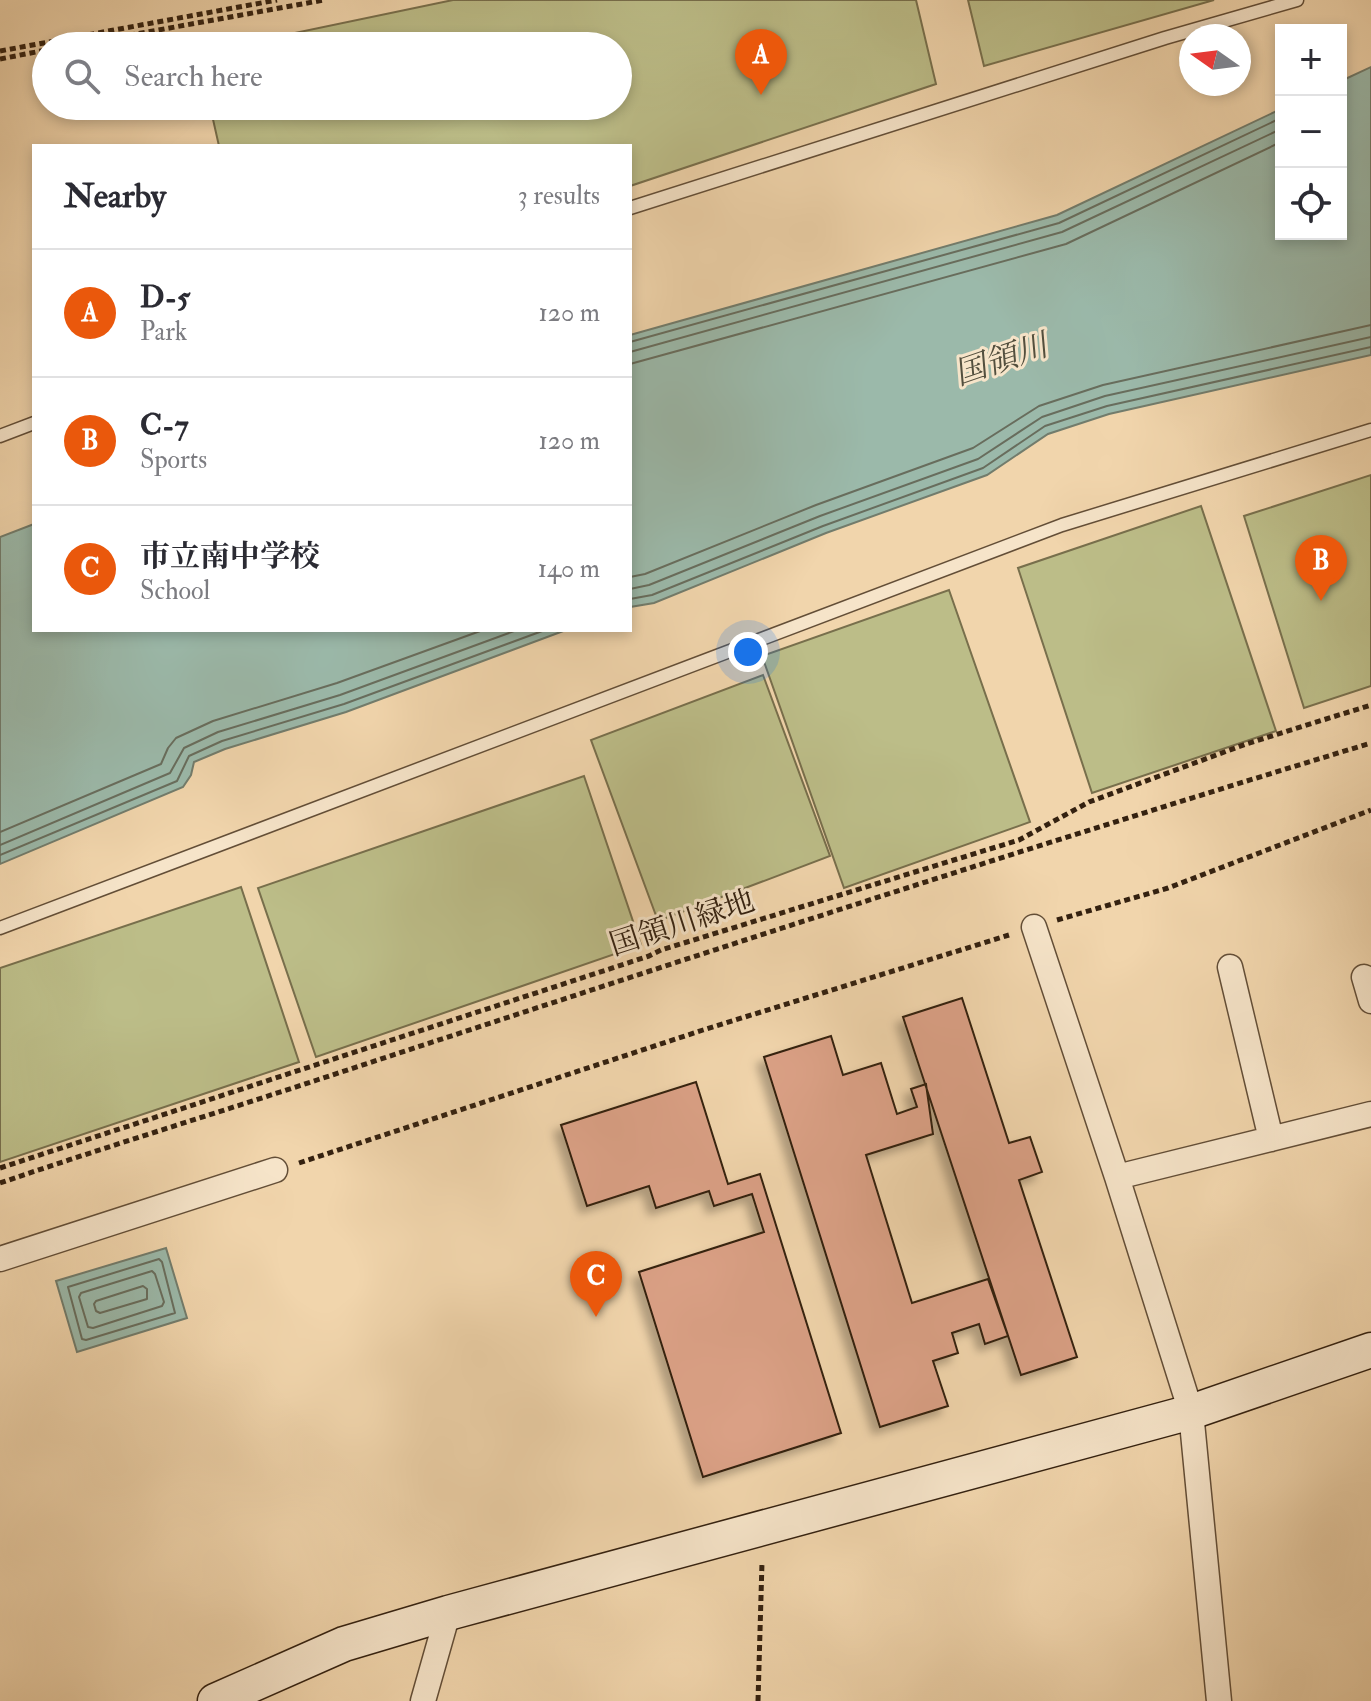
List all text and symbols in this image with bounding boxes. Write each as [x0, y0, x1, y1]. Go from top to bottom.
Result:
north arrow [1179, 24, 1251, 96]
map controls [1275, 24, 1347, 240]
button: + [1275, 24, 1347, 96]
pin: A [735, 29, 787, 95]
search box [32, 32, 632, 120]
icon: search [60, 54, 104, 98]
text: Search here [124, 58, 263, 95]
button: − [1275, 96, 1347, 168]
button: locate [1275, 168, 1347, 240]
text: Nearby [64, 175, 166, 218]
text: 3 results [518, 180, 600, 212]
text: D-5 [140, 279, 190, 316]
text: A [82, 297, 98, 329]
text: 120 m [539, 297, 600, 329]
text: Park [140, 316, 187, 348]
water label: 国領川 [949, 324, 1056, 395]
text: C-7 [140, 407, 188, 444]
text: B [81, 425, 99, 457]
text: 120 m [539, 425, 600, 457]
text: Sports [140, 444, 207, 476]
pin: B [1295, 535, 1347, 601]
text: 市立南中学校 [140, 538, 320, 575]
text: C [80, 553, 100, 585]
text: 140 m [538, 553, 600, 585]
text: School [140, 575, 210, 607]
your location [728, 632, 768, 672]
street label: 国領川緑地 [605, 882, 759, 964]
pin: C [570, 1251, 622, 1317]

